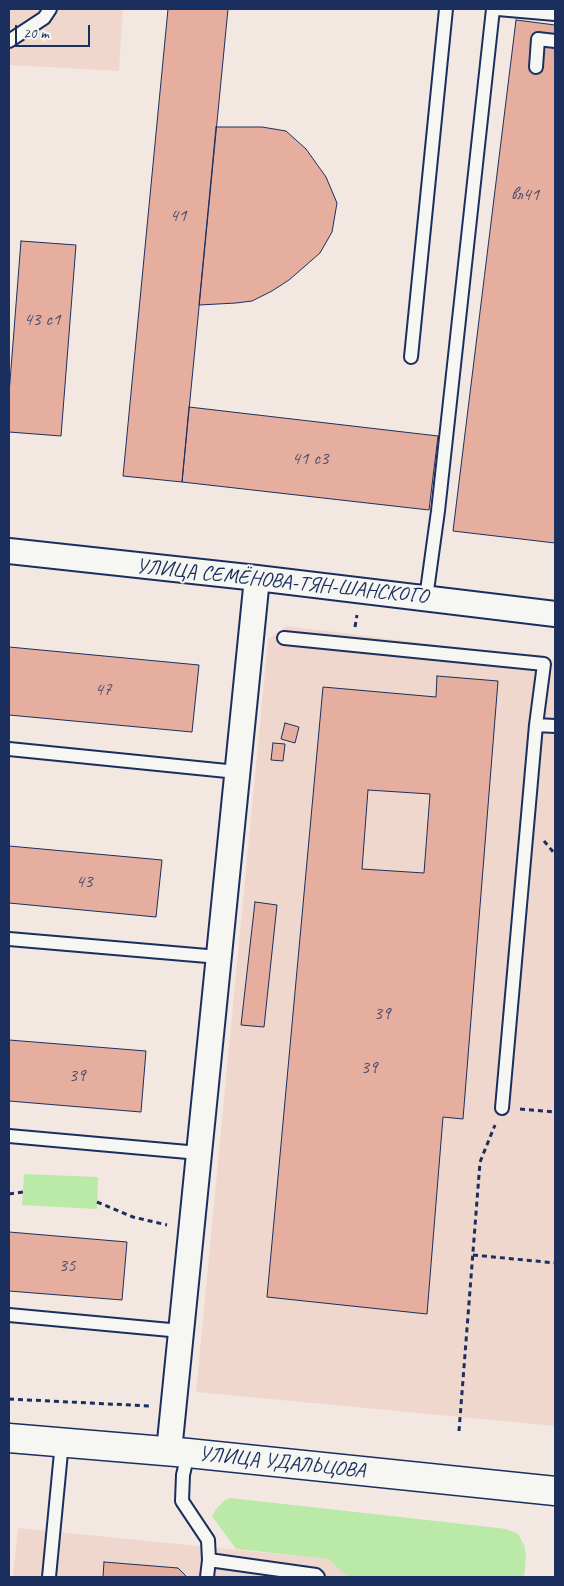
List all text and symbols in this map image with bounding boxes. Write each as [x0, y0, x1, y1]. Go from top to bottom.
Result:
scale bar [18, 15, 92, 47]
text: 20 m [23, 24, 49, 43]
house number: вл41 [511, 184, 539, 206]
house number: 41 [169, 205, 187, 227]
house number: 43 с1 [24, 309, 60, 331]
house number: 41 с3 [292, 448, 328, 470]
street label: УЛИЦА СЕМЁНОВА-ТЯН-ШАНСКОГО [135, 554, 429, 610]
house number: 47 [94, 679, 112, 701]
house number: 43 [75, 871, 93, 893]
house number: 39 [373, 1003, 391, 1025]
house number: 39 [360, 1057, 378, 1079]
house number: 39 [68, 1065, 86, 1087]
house number: 35 [58, 1255, 76, 1277]
street label: УЛИЦА УДАЛЬЦОВА [198, 1442, 366, 1484]

